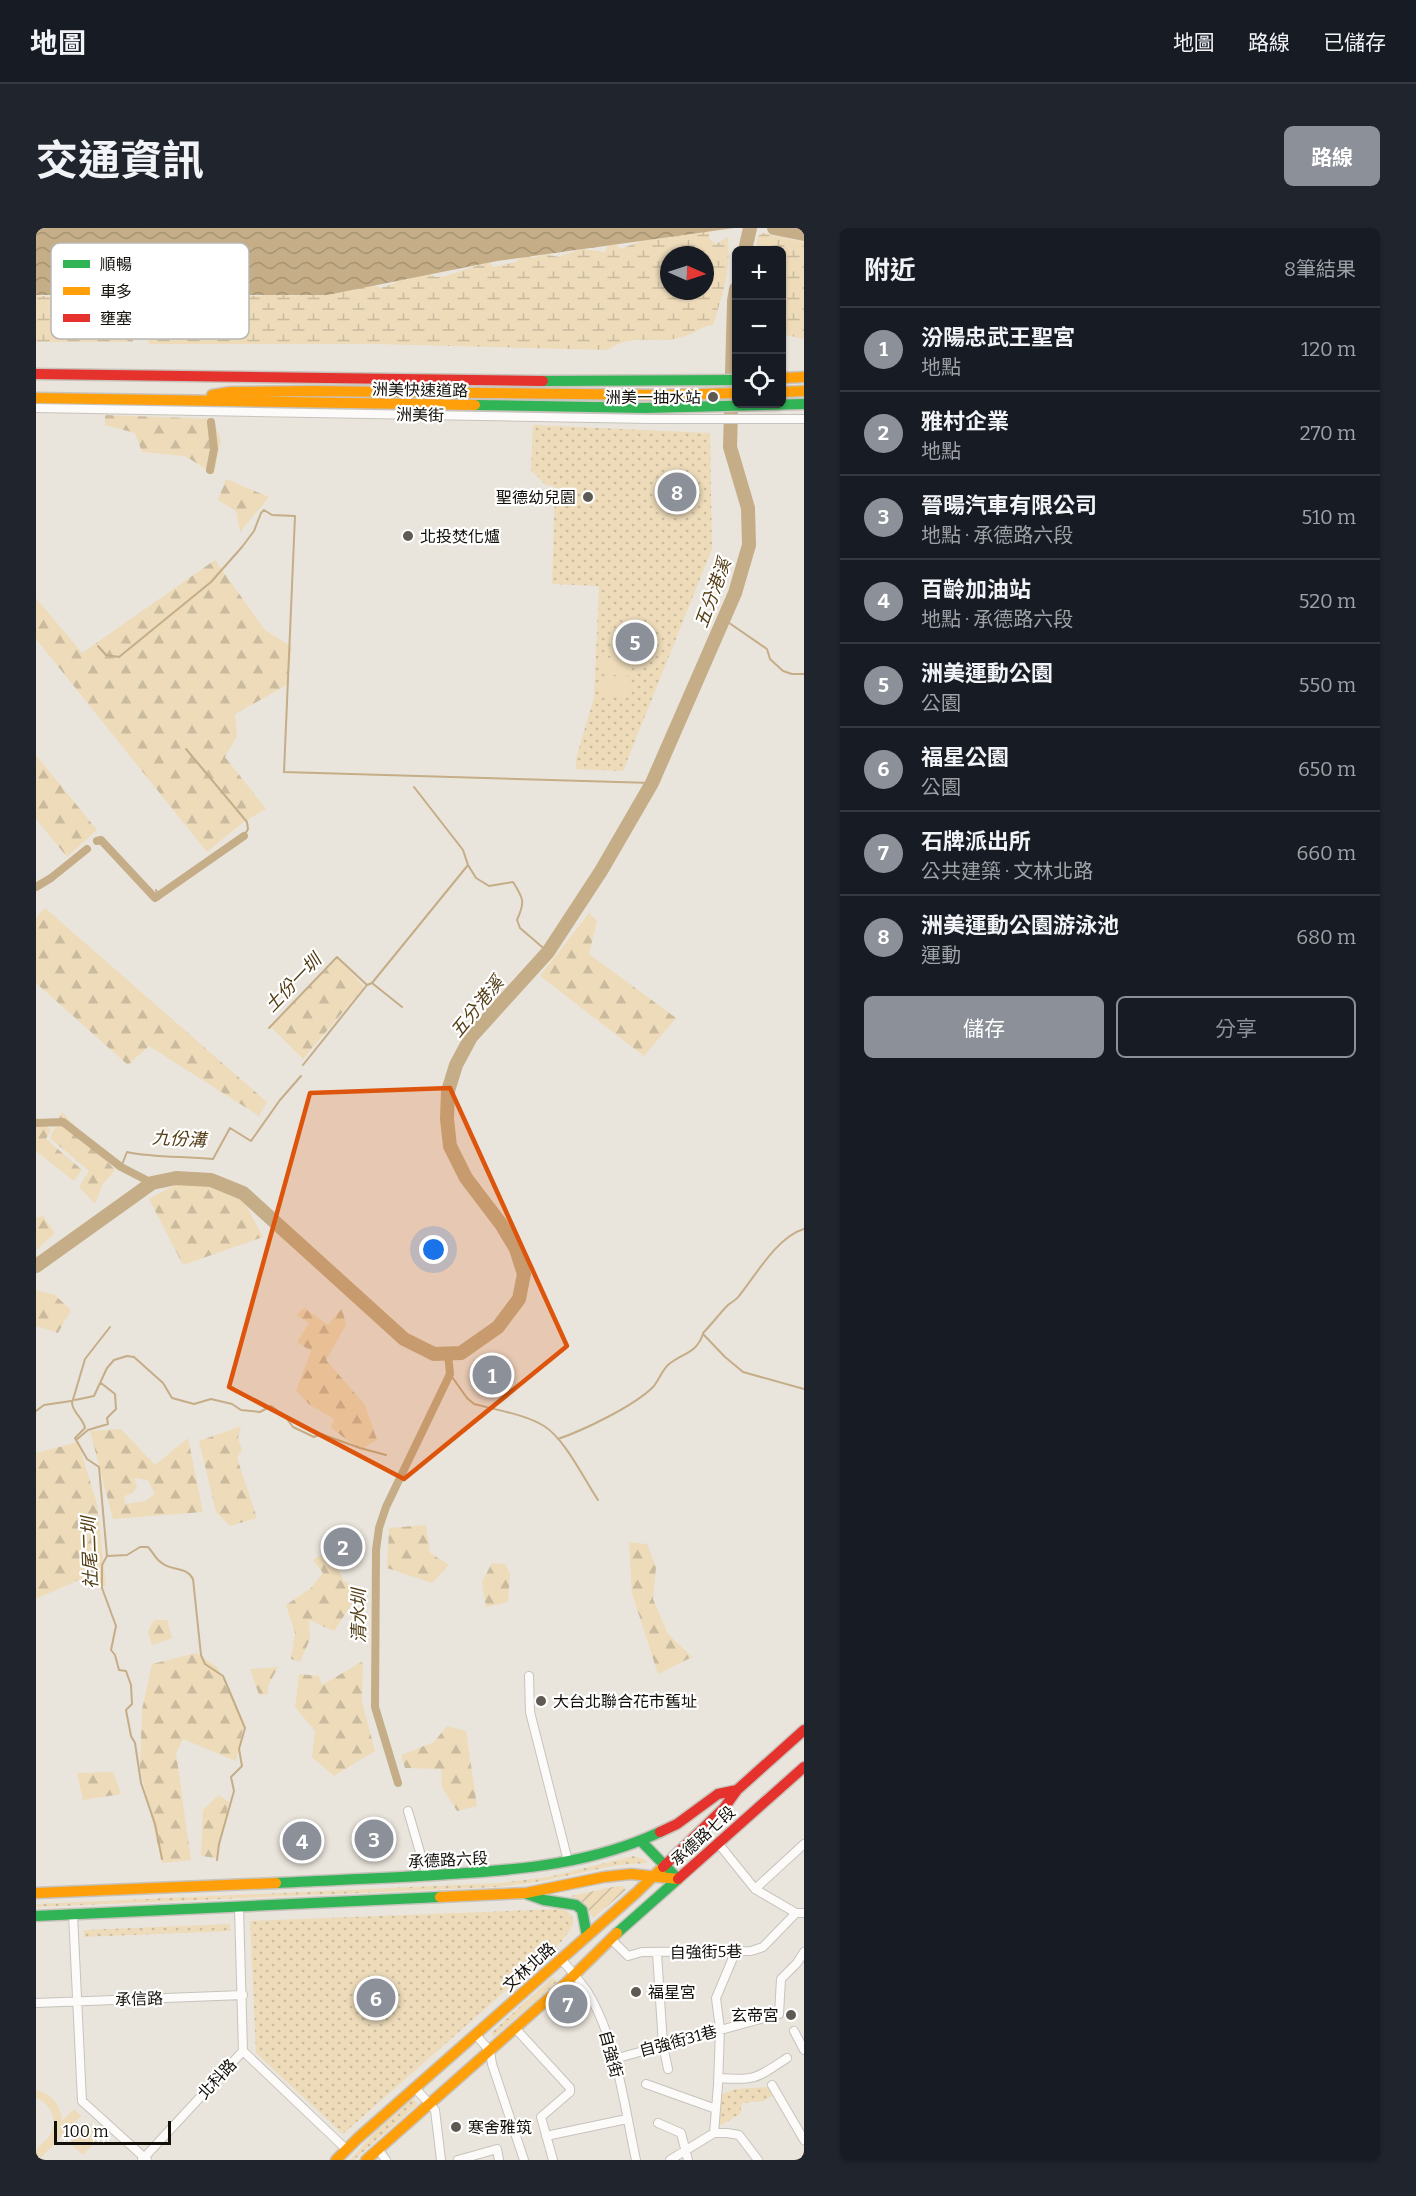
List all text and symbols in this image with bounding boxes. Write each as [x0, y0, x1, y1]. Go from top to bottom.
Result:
text: 地圖 [30, 27, 86, 60]
text: 地圖 [1173, 30, 1215, 56]
text: 路線 [1248, 30, 1290, 56]
text: 已儲存 [1323, 30, 1386, 56]
button: 路線 [1284, 126, 1380, 186]
text: 交通資訊 [36, 136, 204, 186]
legend [51, 243, 249, 339]
north arrow [660, 246, 714, 300]
map controls [732, 246, 786, 408]
button: + [732, 246, 786, 300]
text: 順暢 [100, 255, 132, 274]
text: 附近 [864, 255, 916, 286]
text: 8筆結果 [1284, 257, 1356, 281]
text: 車多 [100, 282, 132, 301]
button: − [732, 300, 786, 354]
text: 壅塞 [100, 309, 132, 328]
text: 汾陽忠武王聖宮 [921, 324, 1075, 351]
text: 1 [879, 337, 888, 361]
text: 120 m [1301, 337, 1356, 361]
button: locate [732, 354, 786, 408]
text: 地點 [921, 355, 961, 379]
street label: 洲美快速道路 [372, 380, 468, 400]
place label: 洲美一抽水站 [605, 388, 701, 407]
marker: 洲美一抽水站 [706, 390, 720, 404]
street label: 洲美街 [396, 405, 444, 425]
text: 雅村企業 [921, 408, 1009, 435]
text: 2 [878, 421, 889, 445]
text: 270 m [1300, 421, 1356, 445]
text: 地點 [921, 439, 961, 463]
pin: 8 [658, 470, 696, 514]
place label: 聖德幼兒園 [496, 488, 576, 507]
marker: 聖德幼兒園 [581, 490, 595, 504]
text: 晉暘汽車有限公司 [921, 492, 1097, 519]
text: 3 [878, 505, 889, 529]
text: 510 m [1302, 505, 1356, 529]
text: 地點 · 承德路六段 [921, 523, 1073, 547]
place label: 北投焚化爐 [420, 527, 500, 546]
marker: 北投焚化爐 [401, 529, 415, 543]
water label: 五分港溪 [690, 553, 737, 631]
text: 百齡加油站 [921, 576, 1031, 603]
text: 4 [877, 589, 890, 613]
text: 520 m [1299, 589, 1356, 613]
text: 地點 · 承德路六段 [921, 607, 1073, 631]
pin: 5 [616, 620, 654, 664]
text: 洲美運動公園 [921, 660, 1053, 687]
text: 5 [878, 673, 889, 697]
text: 550 m [1299, 673, 1356, 697]
text: 公園 [921, 691, 961, 715]
text: 福星公園 [921, 744, 1009, 771]
text: 6 [878, 757, 889, 781]
text: 650 m [1298, 757, 1356, 781]
text: 公園 [921, 775, 961, 799]
text: 石牌派出所 [921, 828, 1031, 855]
text: 7 [878, 841, 889, 865]
text: 660 m [1297, 841, 1356, 865]
text: 公共建築 · 文林北路 [921, 859, 1093, 883]
text: 洲美運動公園游泳池 [921, 912, 1119, 939]
text: 8 [877, 925, 890, 949]
text: 680 m [1296, 925, 1356, 949]
text: 運動 [921, 943, 961, 967]
water label: 土份一圳 [260, 947, 328, 1017]
water label: 五分港溪 [446, 970, 510, 1042]
button: 儲存 [864, 996, 1104, 1058]
button: 分享 [1116, 996, 1356, 1058]
water label: 九份溝 [151, 1127, 210, 1152]
your location [419, 1235, 448, 1264]
pin: 1 [472, 1352, 512, 1398]
water label: 社尾二圳 [78, 1514, 102, 1589]
pin: 2 [324, 1524, 362, 1570]
water label: 清水圳 [348, 1586, 370, 1643]
place label: 大台北聯合花市舊址 [553, 1692, 697, 1711]
marker: 大台北聯合花市舊址 [534, 1694, 548, 1708]
street label: 承德路七段 [667, 1802, 739, 1870]
pin: 3 [354, 1816, 394, 1862]
pin: 4 [282, 1818, 322, 1864]
street label: 承德路六段 [408, 1848, 488, 1872]
street label: 文林北路 [499, 1939, 559, 1995]
street label: 自強街5巷 [670, 1942, 742, 1962]
pin: 6 [356, 1976, 396, 2020]
pin: 7 [548, 1982, 588, 2026]
place label: 福星宮 [648, 1983, 696, 2002]
marker: 福星宮 [629, 1985, 643, 1999]
street label: 承信路 [115, 1989, 163, 2009]
place label: 玄帝宮 [731, 2006, 779, 2025]
marker: 玄帝宮 [784, 2008, 798, 2022]
street label: 自強街31巷 [637, 2022, 719, 2060]
street label: 自強街 [596, 2028, 626, 2080]
street label: 北科路 [194, 2055, 240, 2103]
scale bar [54, 2118, 171, 2146]
place label: 寒舍雅筑 [468, 2118, 532, 2137]
marker: 寒舍雅筑 [449, 2120, 463, 2134]
text: 100 m [63, 2122, 108, 2141]

